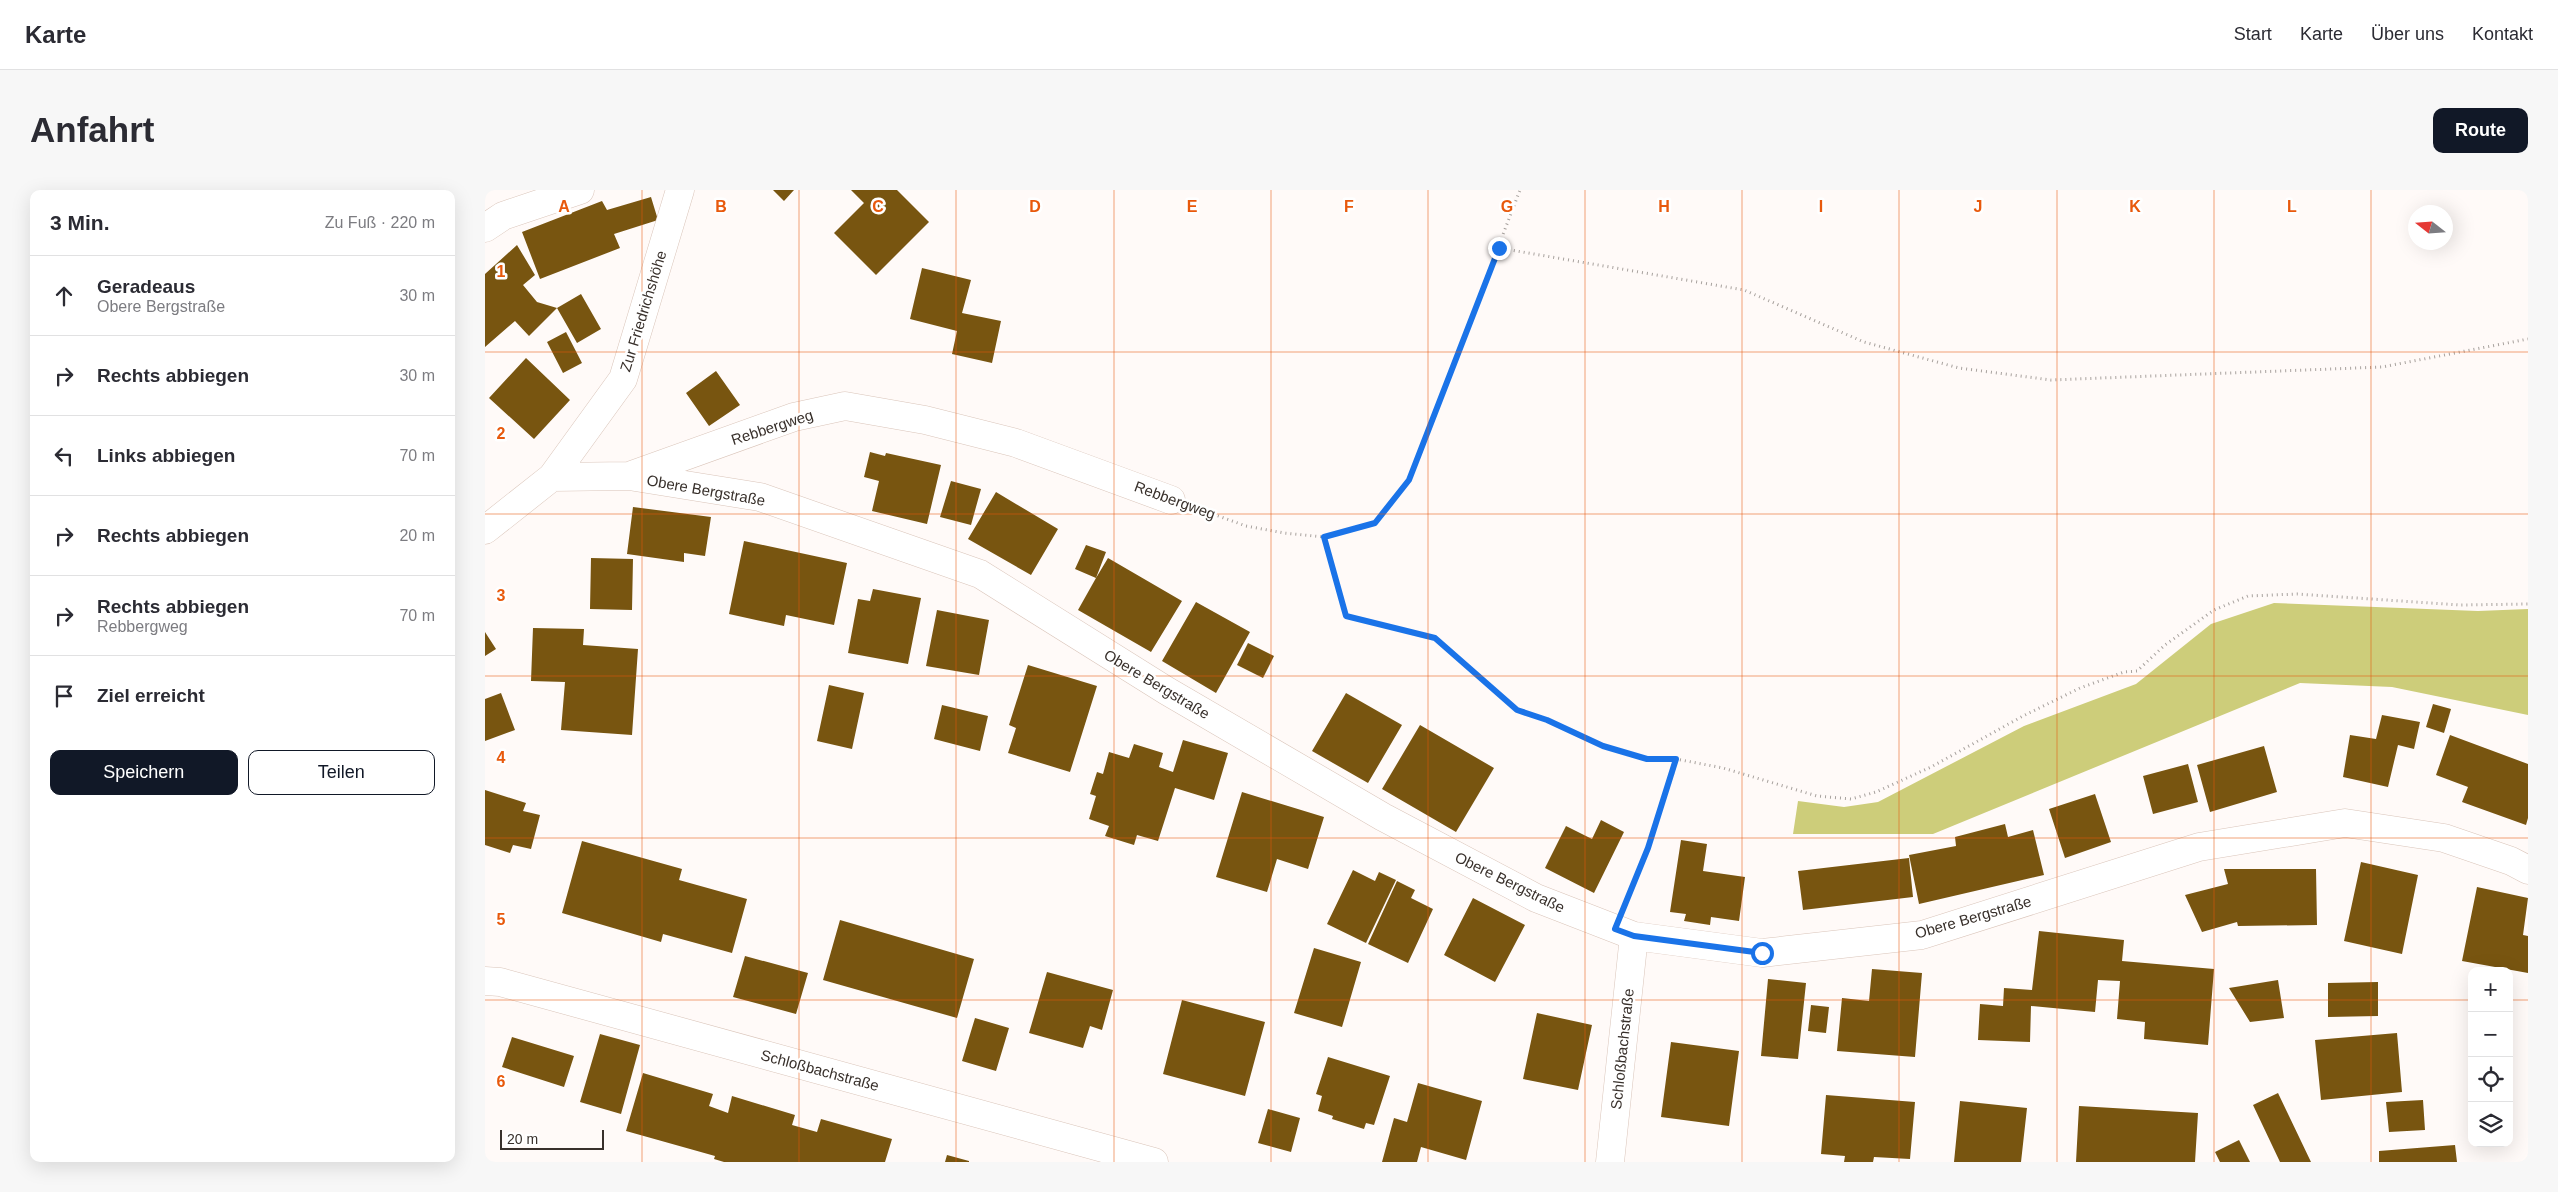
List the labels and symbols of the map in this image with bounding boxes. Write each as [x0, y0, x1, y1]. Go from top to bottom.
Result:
text: A [558, 198, 570, 215]
text: B [715, 198, 727, 215]
text: C [872, 198, 884, 215]
text: D [1029, 198, 1041, 215]
text: E [1187, 198, 1198, 215]
text: F [1344, 198, 1354, 215]
text: G [1501, 198, 1513, 215]
text: H [1658, 198, 1670, 215]
text: I [1819, 198, 1823, 215]
text: J [1974, 198, 1982, 215]
text: K [2129, 198, 2141, 215]
text: L [2287, 198, 2297, 215]
north arrow [2408, 205, 2453, 250]
route end [1488, 237, 1511, 260]
street label: Zur Friedrichshöhe [616, 248, 670, 374]
text: 1 [497, 263, 506, 280]
street label: Rebbergweg [729, 406, 815, 448]
text: 2 [497, 425, 506, 442]
street label: Obere Bergstraße [645, 471, 767, 509]
street label: Rebbergweg [1132, 477, 1218, 523]
text: 3 [497, 587, 506, 604]
street label: Obere Bergstraße [1101, 646, 1213, 722]
text: 4 [497, 749, 506, 766]
street label: Obere Bergstraße [1452, 848, 1568, 916]
street label: Obere Bergstraße [1913, 892, 2033, 942]
text: 5 [497, 911, 506, 928]
route start [1751, 942, 1774, 965]
street label: Schloßbachstraße [1607, 988, 1637, 1110]
street label: Schloßbachstraße [759, 1046, 881, 1094]
text: 6 [497, 1073, 506, 1090]
scale bar [500, 1127, 604, 1150]

